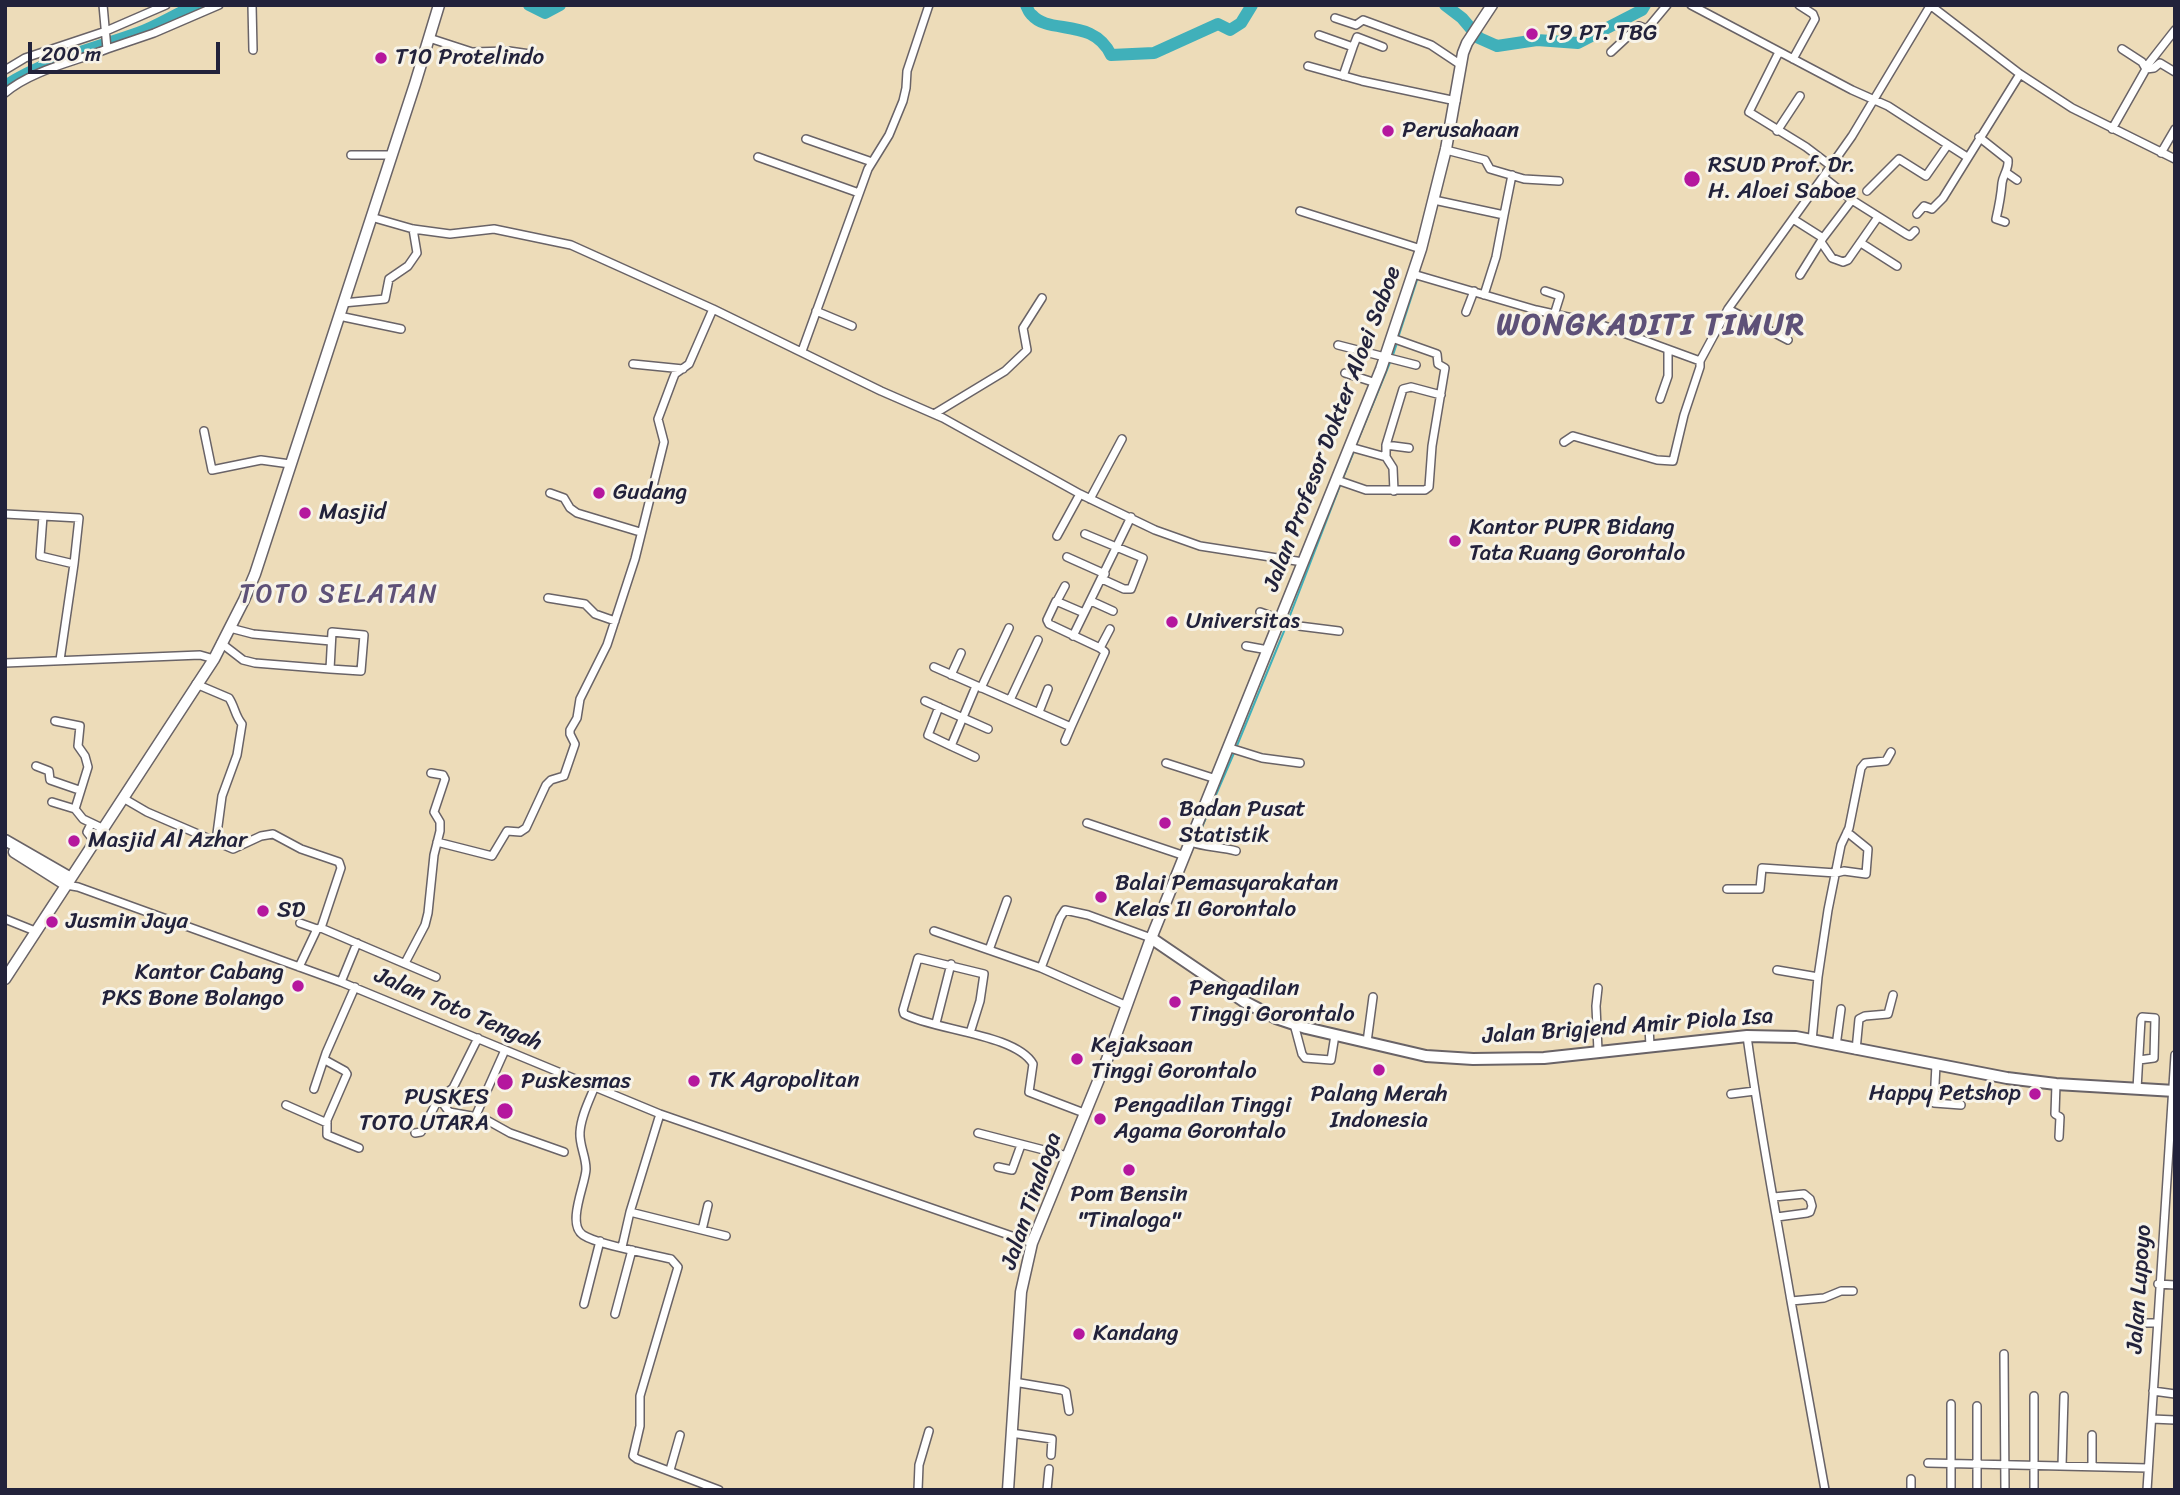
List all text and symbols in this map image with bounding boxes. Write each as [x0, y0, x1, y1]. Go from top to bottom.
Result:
place label: T9 PT. TBG [1546, 20, 1658, 48]
marker: T9 PT. TBG [1524, 26, 1540, 42]
scale bar [32, 28, 224, 72]
text: 200 m [41, 35, 101, 73]
place label: T10 Protelindo [395, 44, 544, 72]
marker: T10 Protelindo [373, 50, 389, 66]
place label: Perusahaan [1402, 117, 1519, 145]
marker: Perusahaan [1380, 123, 1396, 139]
place label: RSUD Prof. Dr. H. Aloei Saboe [1708, 152, 1856, 206]
marker: RSUD Prof. Dr. H. Aloei Saboe [1682, 169, 1702, 189]
street label: Jalan Profesor Dokter Aloei Saboe [1258, 263, 1408, 595]
district label: WONGKADITI TIMUR [1500, 308, 1802, 344]
place label: Gudang [613, 479, 687, 507]
marker: Gudang [591, 485, 607, 501]
place label: Masjid [319, 499, 386, 527]
marker: Masjid [297, 505, 313, 521]
place label: Kantor PUPR Bidang Tata Ruang Gorontalo [1469, 514, 1685, 568]
marker: Kantor PUPR Bidang Tata Ruang Gorontalo [1447, 533, 1463, 549]
district label: TOTO SELATAN [242, 579, 436, 611]
place label: Universitas [1186, 608, 1300, 636]
marker: Universitas [1164, 614, 1180, 630]
place label: Badan Pusat Statistik [1179, 796, 1306, 850]
marker: Badan Pusat Statistik [1157, 815, 1173, 831]
place label: Masjid Al Azhar [88, 827, 247, 855]
marker: Masjid Al Azhar [66, 833, 82, 849]
place label: Balai Pemasyarakatan Kelas II Gorontalo [1115, 870, 1338, 924]
marker: Balai Pemasyarakatan Kelas II Gorontalo [1093, 889, 1109, 905]
place label: SD [277, 897, 305, 925]
marker: SD [255, 903, 271, 919]
place label: Jusmin Jaya [66, 908, 188, 936]
marker: Jusmin Jaya [44, 914, 60, 930]
place label: Kantor Cabang PKS Bone Bolango [102, 959, 284, 1013]
street label: Jalan Toto Tengah [370, 962, 546, 1058]
place label: Pengadilan Tinggi Gorontalo [1189, 975, 1355, 1029]
marker: Kantor Cabang PKS Bone Bolango [290, 978, 306, 994]
marker: Pengadilan Tinggi Gorontalo [1167, 994, 1183, 1010]
street label: Jalan Brigjend Amir Piola Isa [1482, 1003, 1774, 1051]
place label: Kejaksaan Tinggi Gorontalo [1091, 1032, 1257, 1086]
marker: Kejaksaan Tinggi Gorontalo [1069, 1051, 1085, 1067]
marker: Palang Merah Indonesia [1371, 1062, 1387, 1078]
place label: TK Agropolitan [708, 1067, 859, 1095]
place label: Puskesmas [521, 1068, 631, 1096]
marker: Puskesmas [495, 1072, 515, 1092]
marker: TK Agropolitan [686, 1073, 702, 1089]
place label: Happy Petshop [1869, 1080, 2021, 1108]
place label: Palang Merah Indonesia [1310, 1081, 1448, 1135]
place label: PUSKES TOTO UTARA [359, 1084, 489, 1138]
marker: Happy Petshop [2027, 1086, 2043, 1102]
place label: Pengadilan Tinggi Agama Gorontalo [1114, 1092, 1291, 1146]
marker: PUSKES TOTO UTARA [495, 1101, 515, 1121]
marker: Pengadilan Tinggi Agama Gorontalo [1092, 1111, 1108, 1127]
street label: Jalan Tinaloga [996, 1129, 1068, 1273]
marker: Pom Bensin "Tinaloga" [1121, 1162, 1137, 1178]
place label: Pom Bensin "Tinaloga" [1070, 1181, 1188, 1235]
street label: Jalan Lupoyo [2122, 1224, 2158, 1354]
place label: Kandang [1093, 1320, 1179, 1348]
marker: Kandang [1071, 1326, 1087, 1342]

